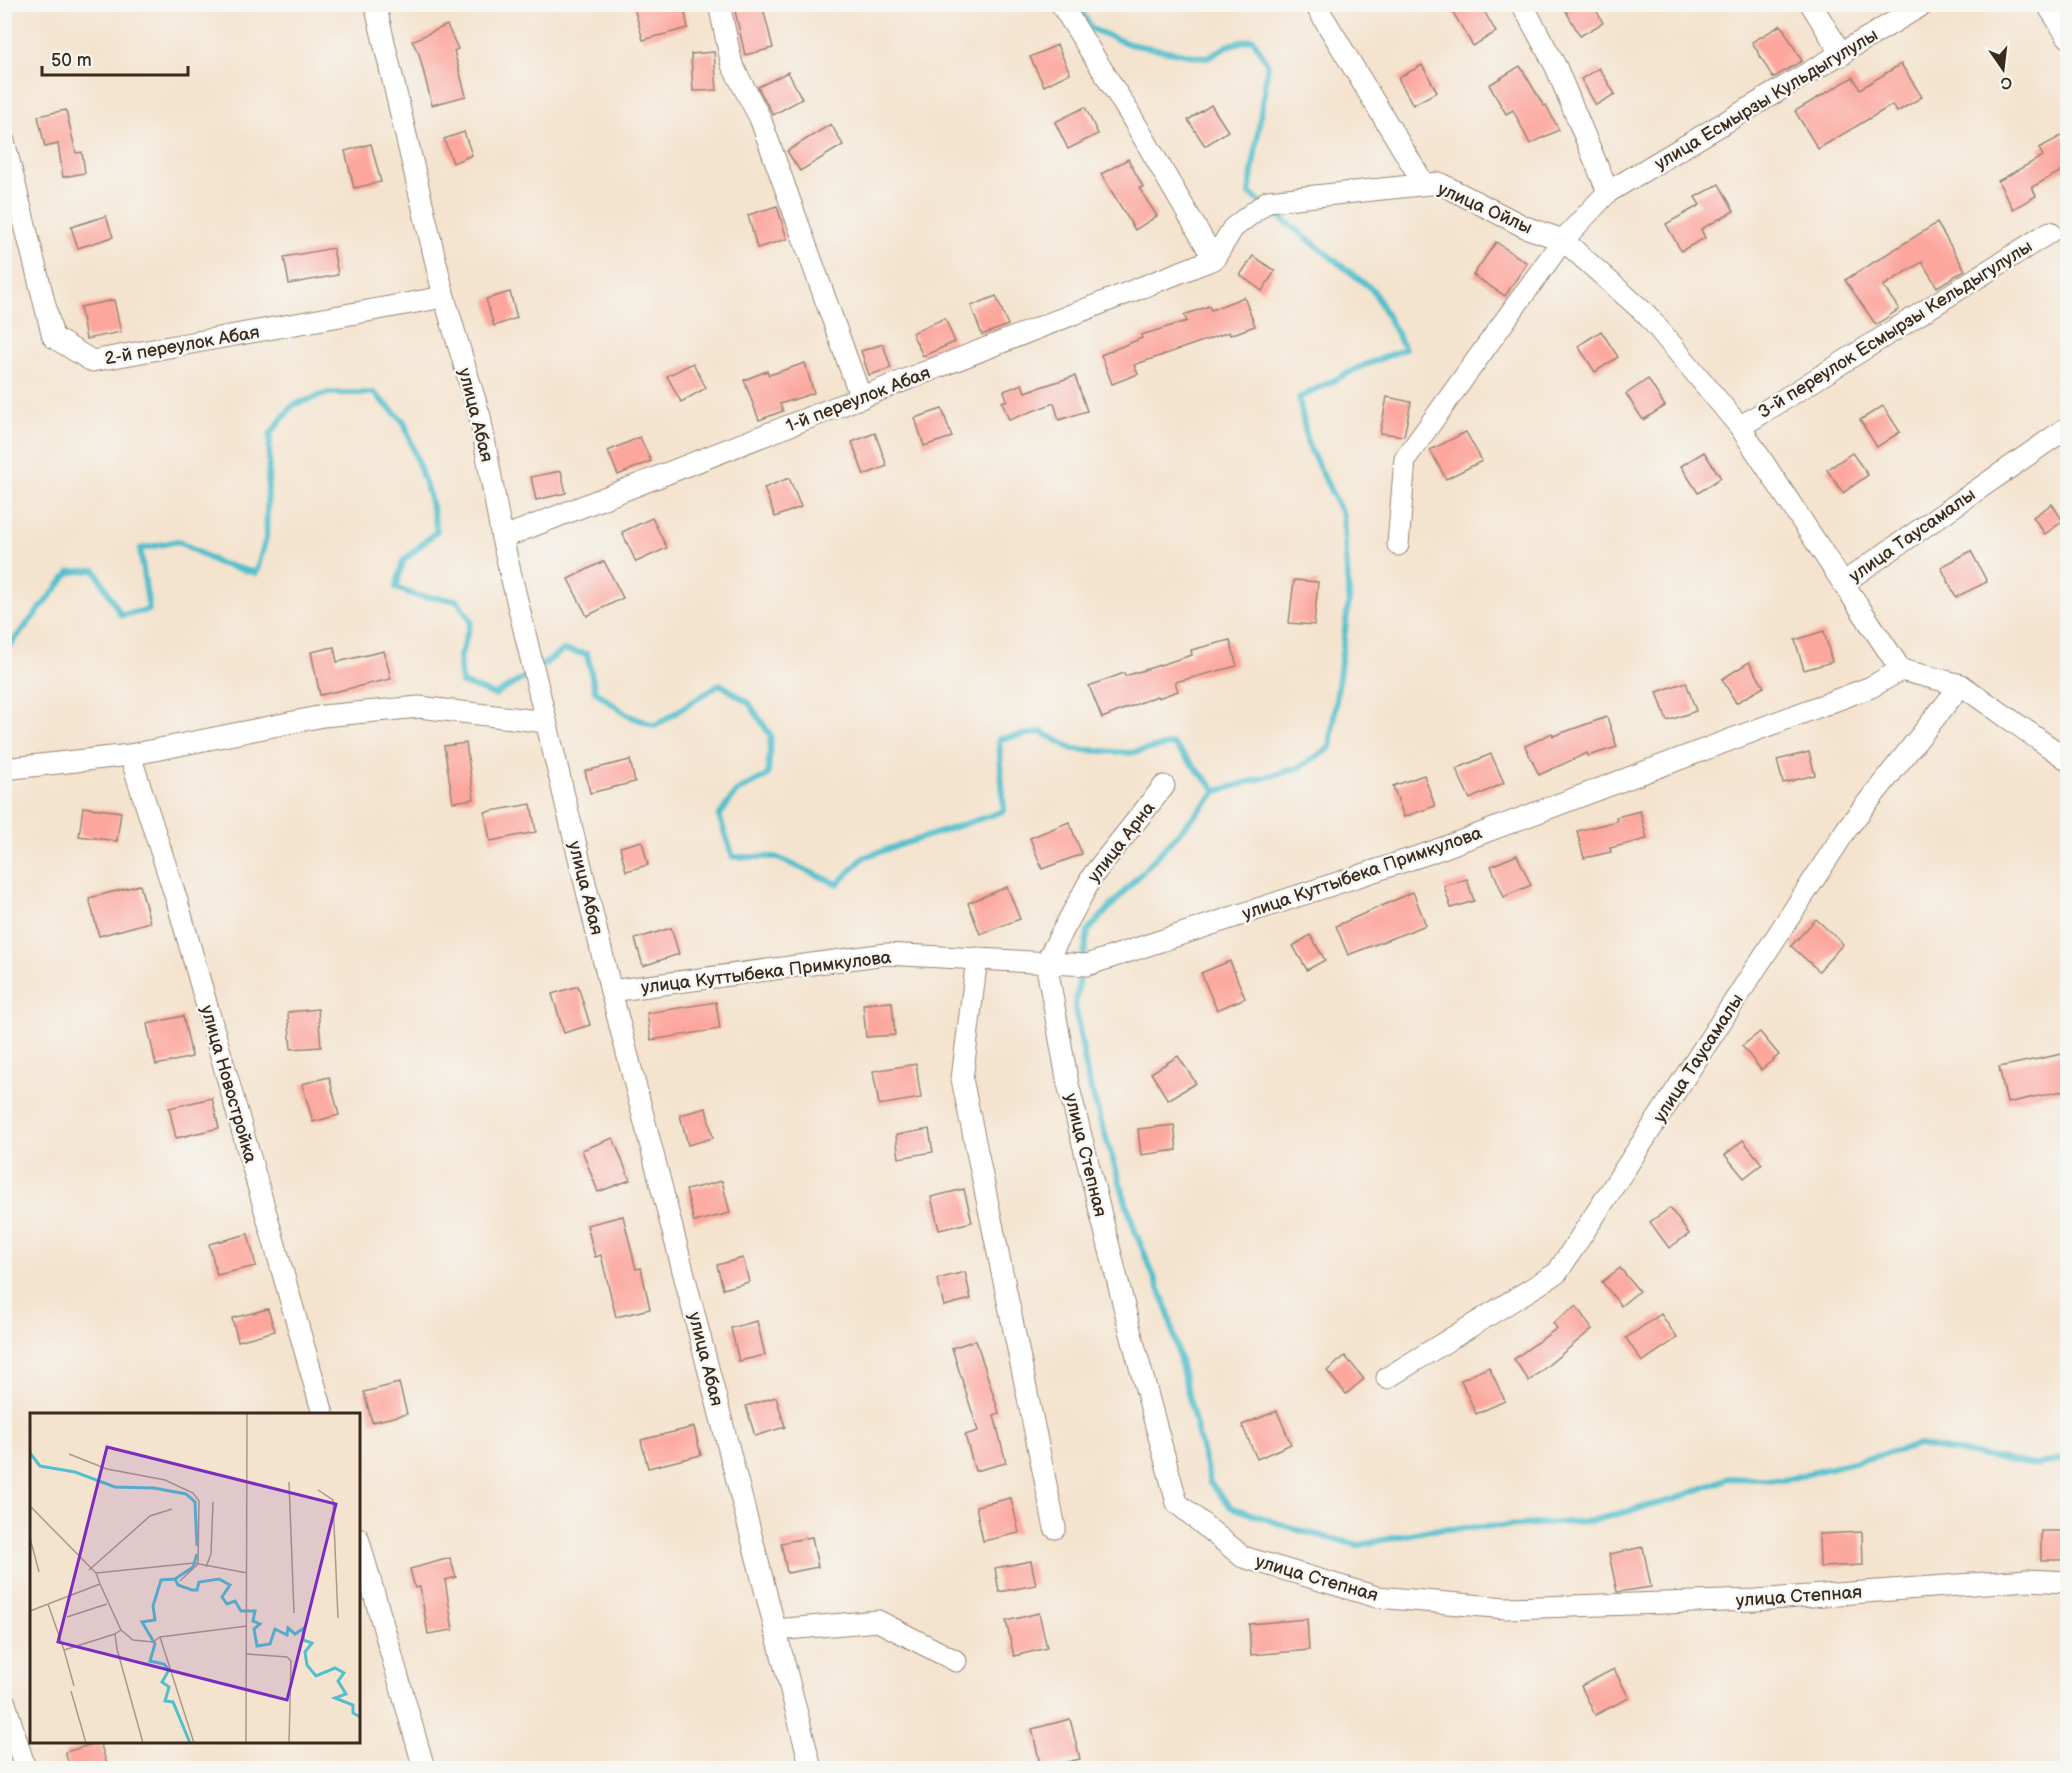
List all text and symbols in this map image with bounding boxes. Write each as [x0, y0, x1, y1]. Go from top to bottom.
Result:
street label: улица Есмырзы Кульдыгулулы [1651, 24, 1882, 174]
scale bar [42, 39, 188, 77]
north arrow [1973, 39, 2033, 99]
text: 50 m [51, 50, 92, 71]
text: С [1999, 72, 2014, 93]
street label: улица Ойлы [1434, 178, 1535, 239]
street label: 3-й переулок Есмырзы Кельдыгулулы [1754, 236, 2036, 423]
street label: 2-й переулок Абая [103, 322, 261, 369]
street label: 1-й переулок Абая [783, 362, 933, 437]
street label: улица Абая [454, 366, 497, 464]
street label: улица Таусамалы [1845, 484, 1979, 587]
street label: улица Арна [1083, 798, 1160, 887]
street label: улица Куттыбека Примкулова [1240, 822, 1485, 924]
street label: улица Абая [564, 839, 607, 937]
street label: улица Куттыбека Примкулова [640, 947, 893, 998]
street label: улица Таусамалы [1649, 990, 1748, 1127]
street label: улица Новостройка [196, 1003, 261, 1166]
street label: улица Степная [1060, 1091, 1111, 1219]
street label: улица Абая [684, 1310, 727, 1408]
inset map [30, 1413, 360, 1743]
street label: улица Степная [1253, 1551, 1381, 1606]
street label: улица Степная [1735, 1582, 1863, 1611]

